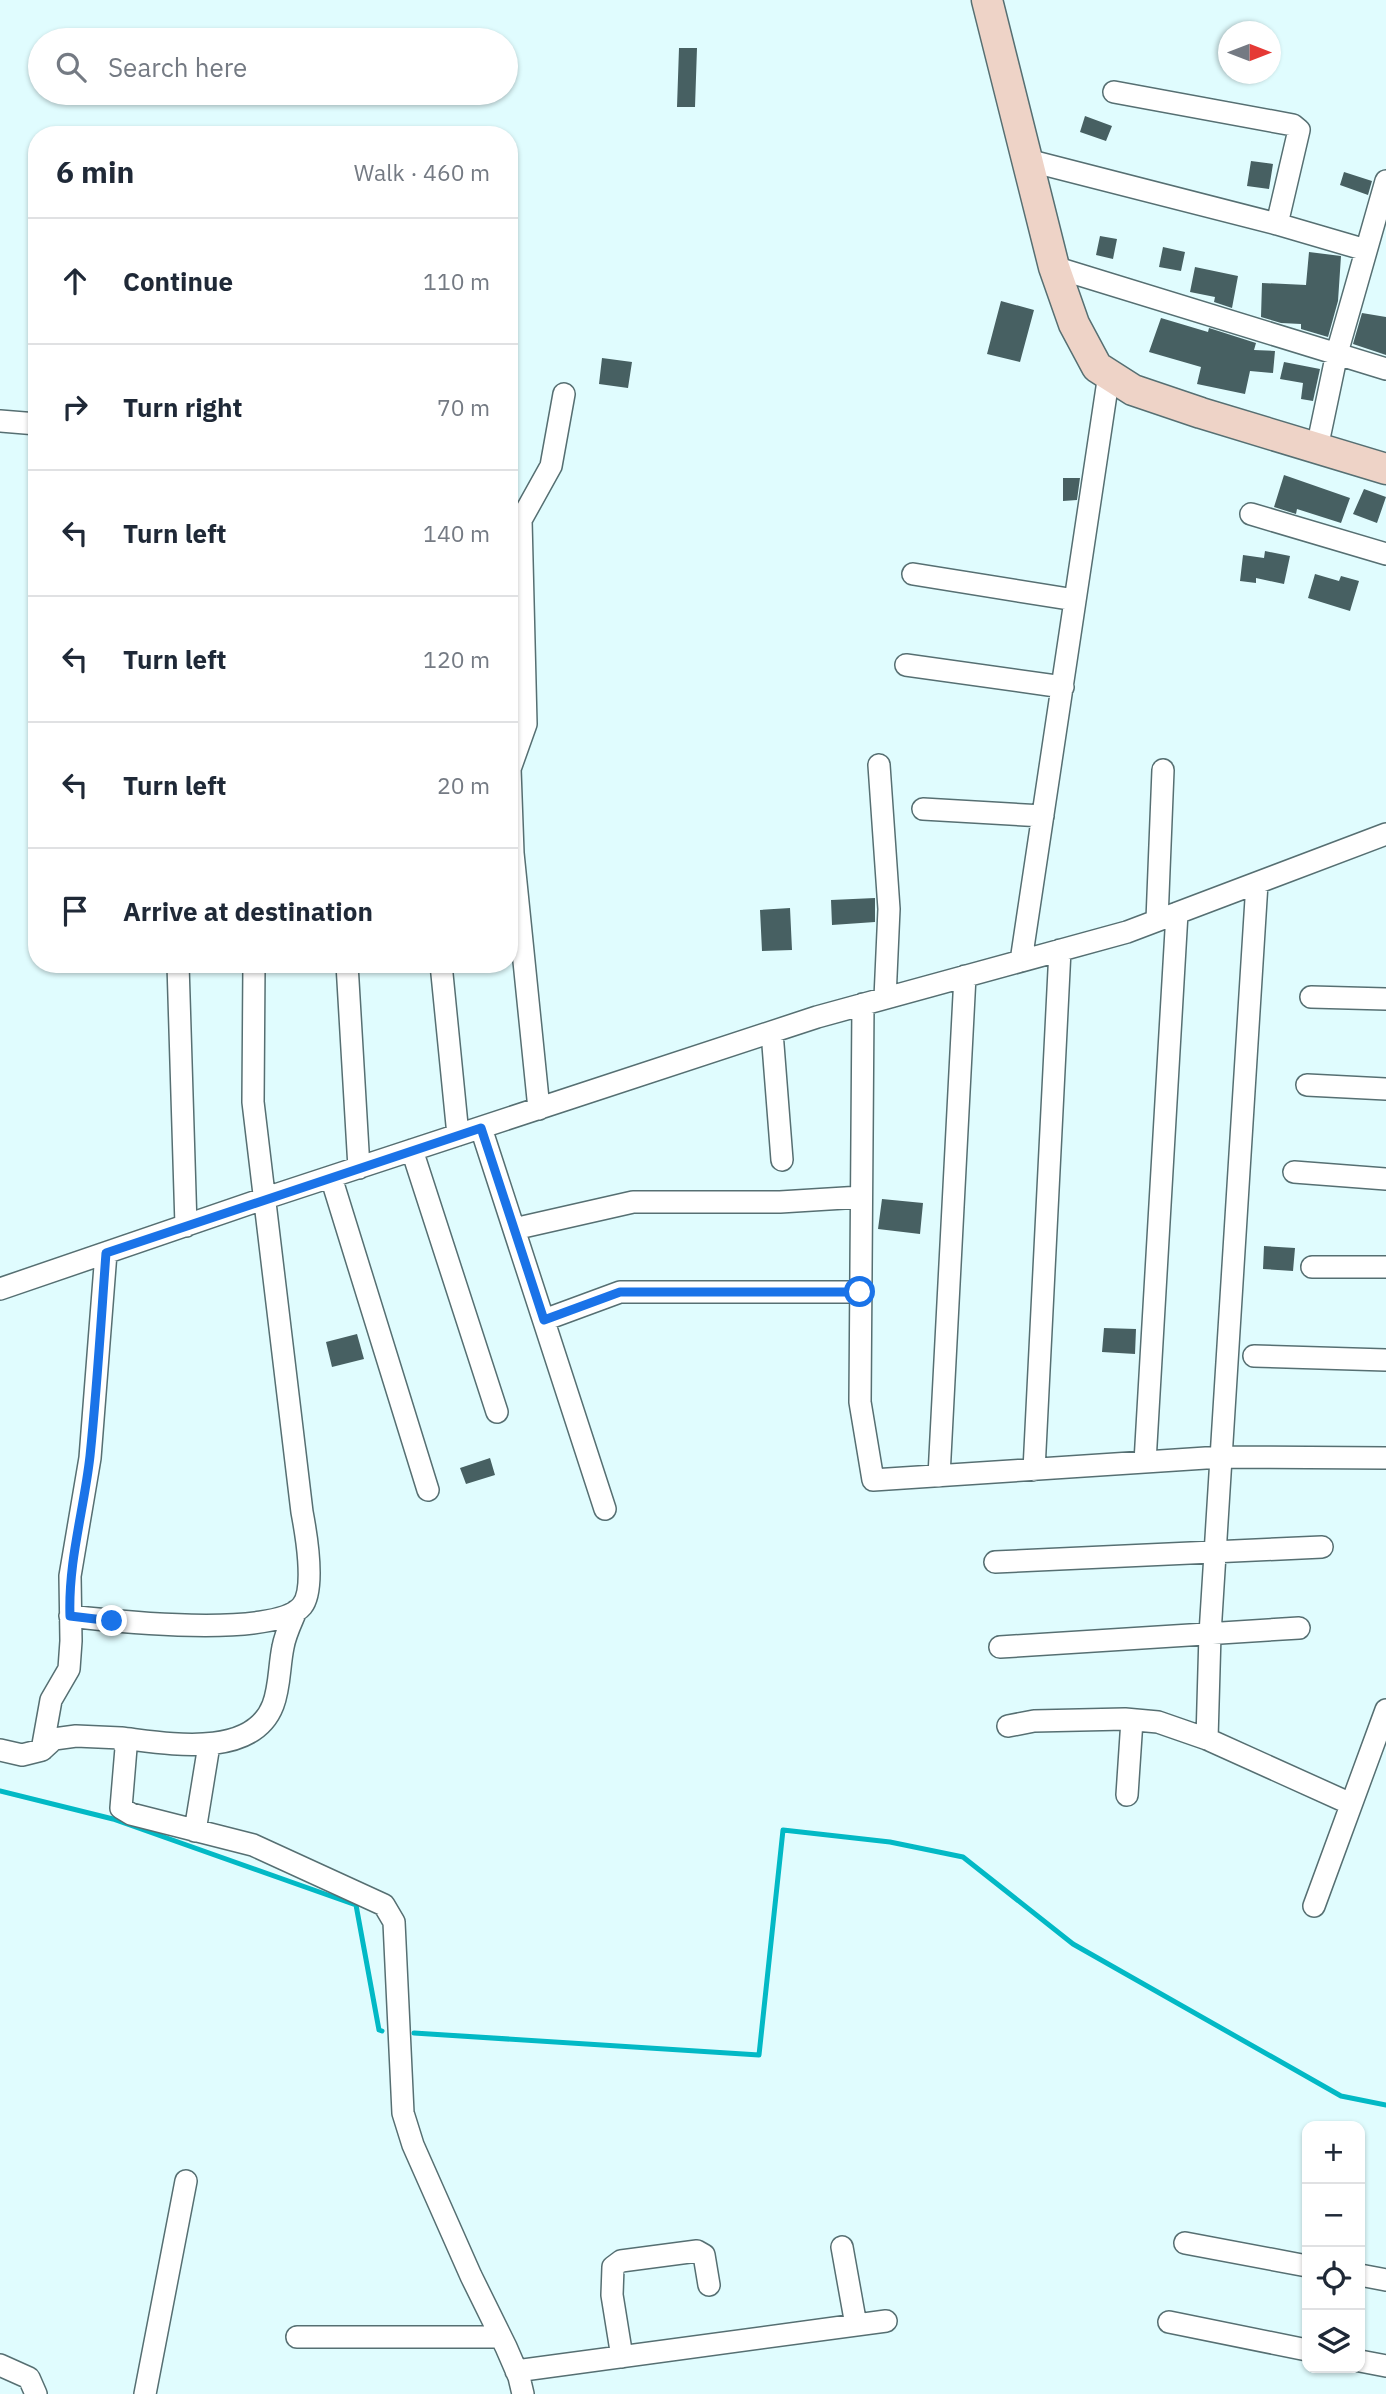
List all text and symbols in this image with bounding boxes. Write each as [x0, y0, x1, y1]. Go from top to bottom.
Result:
north arrow [1218, 21, 1281, 84]
search box [28, 28, 518, 105]
icon: search [52, 48, 90, 86]
text: Search here [108, 50, 247, 84]
text: 6 min [56, 152, 134, 191]
text: Walk · 460 m [354, 157, 490, 187]
icon: ahead [56, 262, 94, 300]
text: Continue [123, 264, 233, 298]
text: 110 m [423, 266, 490, 296]
icon: right [56, 388, 94, 426]
text: Turn right [123, 390, 242, 424]
text: 70 m [437, 392, 490, 422]
icon: left [56, 514, 94, 552]
text: Turn left [123, 516, 226, 550]
text: 140 m [423, 518, 490, 548]
icon: left [56, 640, 94, 678]
text: Turn left [123, 642, 226, 676]
text: 120 m [423, 644, 490, 674]
icon: left [56, 766, 94, 804]
text: Turn left [123, 768, 226, 802]
text: 20 m [437, 770, 490, 800]
icon: arrive [56, 892, 94, 930]
text: Arrive at destination [123, 894, 373, 928]
route start [844, 1276, 875, 1307]
route end [96, 1605, 127, 1636]
map controls [1302, 2121, 1365, 2373]
button: + [1302, 2121, 1365, 2184]
button: − [1302, 2184, 1365, 2247]
button: locate [1302, 2247, 1365, 2310]
button: layers [1302, 2310, 1365, 2373]

